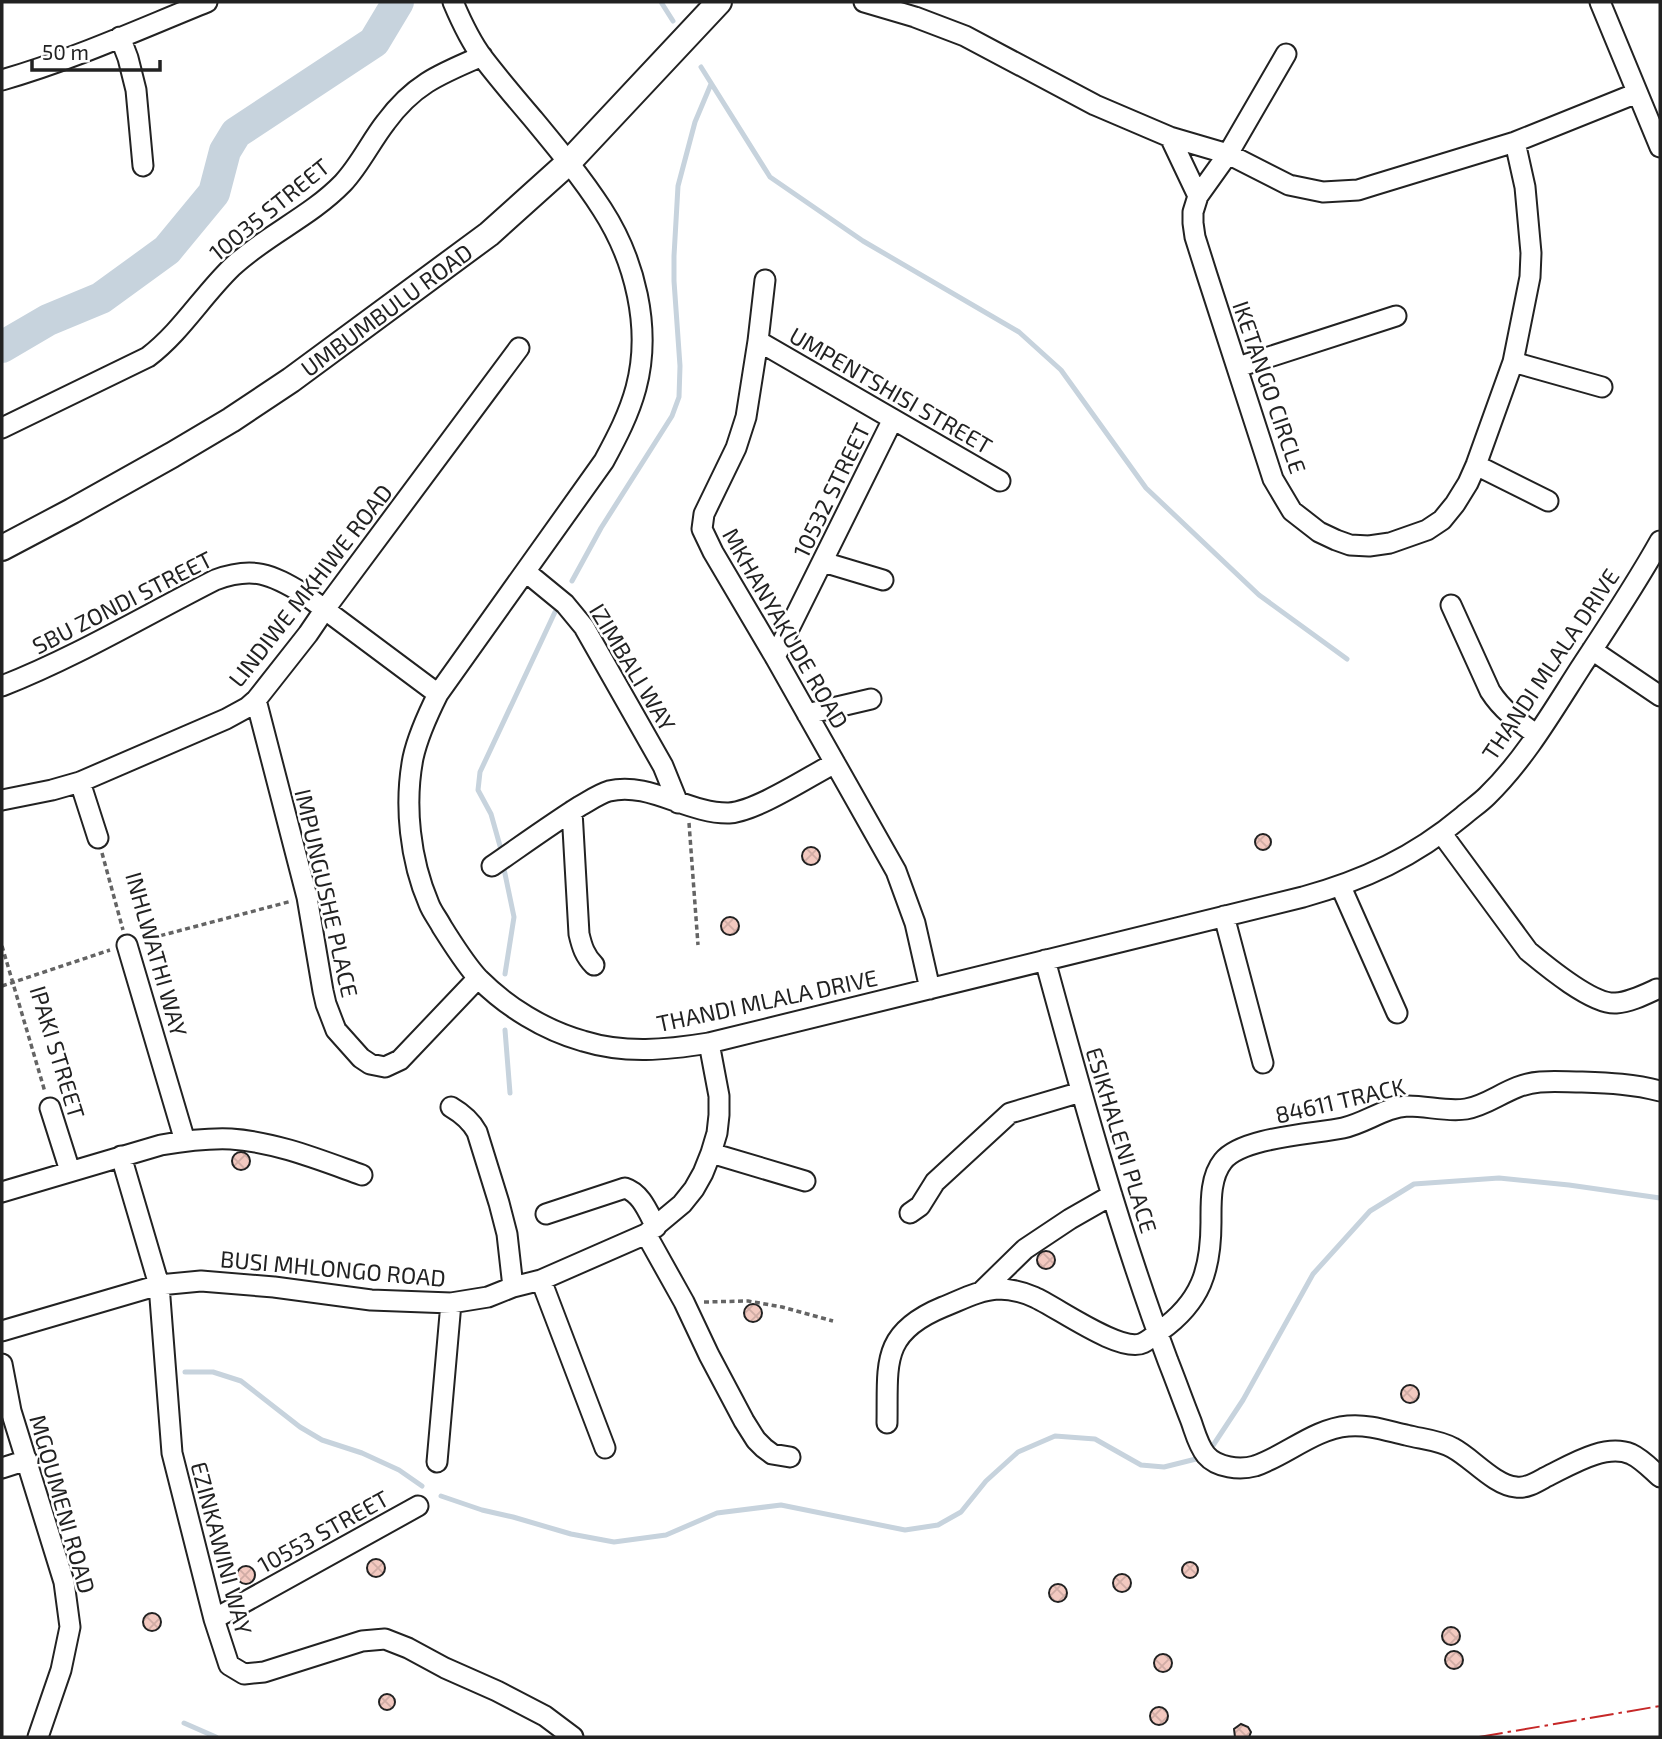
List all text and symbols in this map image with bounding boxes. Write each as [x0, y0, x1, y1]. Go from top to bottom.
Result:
scale bar [32, 28, 159, 72]
text: 50 m [42, 39, 89, 64]
street label: 10035 STREET [203, 152, 335, 266]
street label: UMBUMBULU ROAD [295, 237, 478, 382]
street label: IKETANGO CIRCLE [1227, 297, 1313, 477]
street label: UMPENTSHISI STREET [785, 321, 997, 459]
street label: 10532 STREET [786, 418, 876, 562]
street label: LINDIWE MKHIWE ROAD [222, 478, 398, 692]
street label: MKHANYAKUDE ROAD [717, 523, 855, 733]
street label: SBU ZONDI STREET [27, 545, 217, 659]
street label: THANDI MLALA DRIVE [1475, 563, 1625, 765]
street label: IZIMBALI WAY [584, 598, 682, 736]
street label: IMPUNGUSHE PLACE [289, 786, 365, 1000]
street label: INHLWATHI WAY [120, 869, 194, 1039]
street label: THANDI MLALA DRIVE [654, 963, 880, 1037]
street label: IPAKI STREET [25, 982, 91, 1122]
street label: ESIKHALENI PLACE [1080, 1044, 1164, 1236]
street label: 84611 TRACK [1272, 1071, 1408, 1129]
street label: BUSI MHLONGO ROAD [219, 1244, 447, 1292]
street label: MGQUMENI ROAD [24, 1411, 102, 1597]
street label: EZINKAWINI WAY [185, 1458, 259, 1638]
street label: 10553 STREET [253, 1484, 393, 1578]

